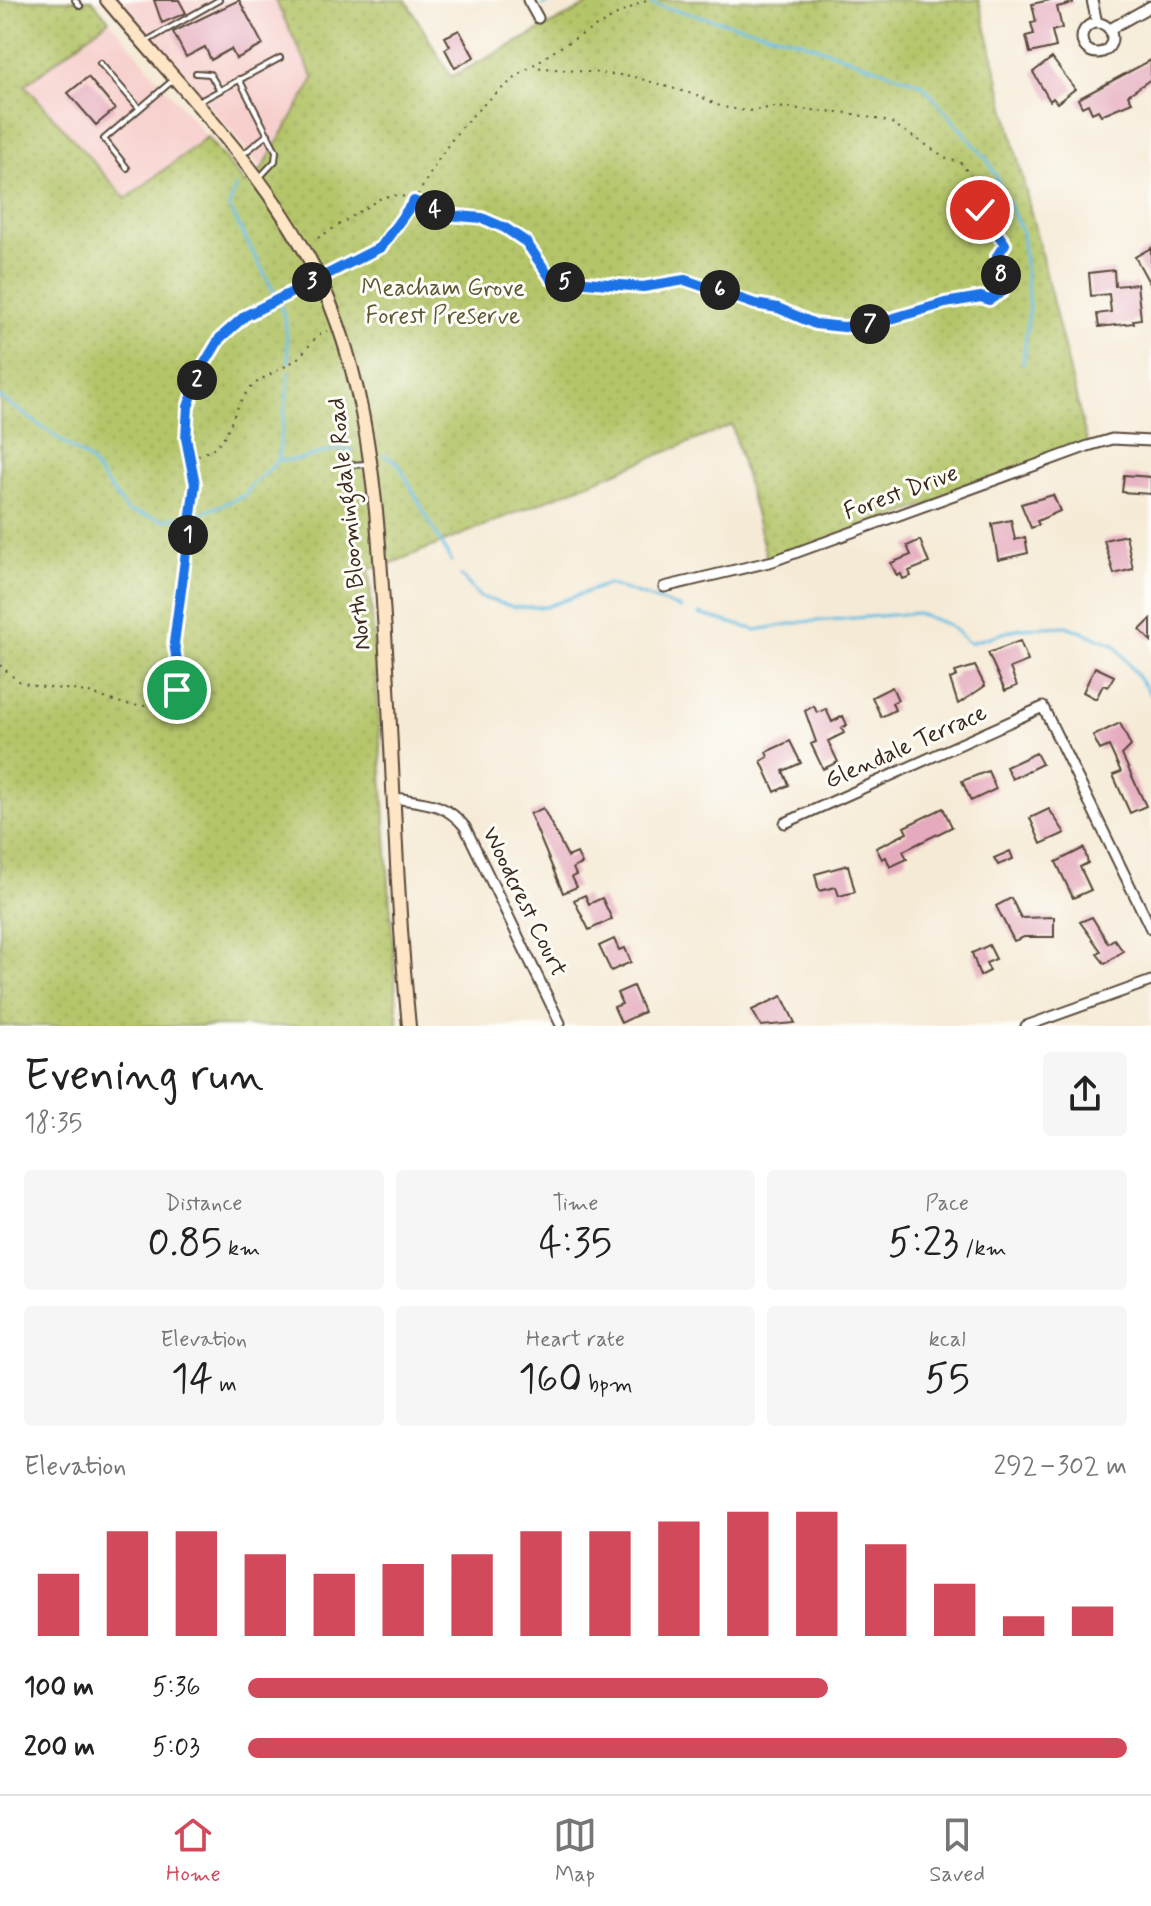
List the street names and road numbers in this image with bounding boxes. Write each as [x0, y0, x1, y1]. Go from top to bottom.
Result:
street label: North Bloomingdale Road [321, 396, 382, 652]
street label: Forest Drive [840, 458, 962, 528]
street label: Glendale Terrace [820, 697, 992, 797]
street label: Woodcrest Court [474, 822, 574, 982]

